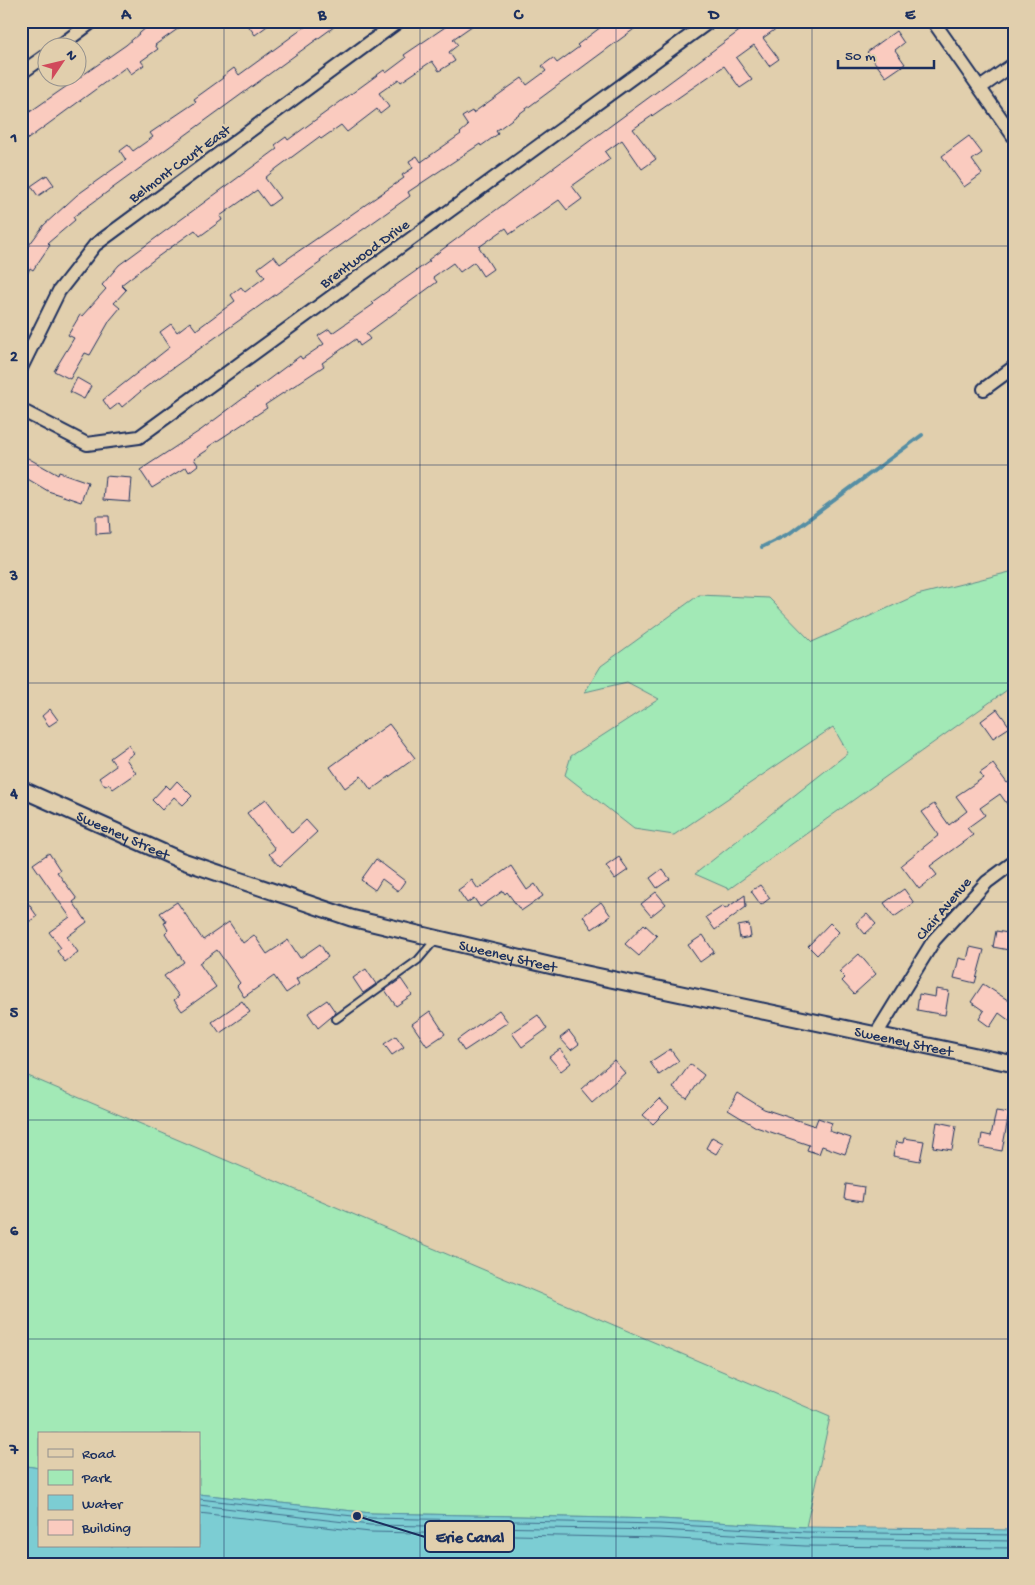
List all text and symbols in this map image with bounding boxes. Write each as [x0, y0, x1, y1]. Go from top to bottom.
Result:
text: A [120, 7, 132, 26]
text: B [317, 7, 327, 26]
text: C [513, 7, 524, 26]
text: D [707, 7, 720, 26]
text: E [905, 7, 916, 26]
north arrow [38, 38, 88, 88]
scale bar [838, 38, 934, 70]
text: N [61, 47, 80, 65]
text: 50 m [845, 48, 876, 66]
street label: Belmont Court East [125, 121, 236, 208]
text: 1 [10, 130, 17, 149]
street label: Brentwood Drive [316, 216, 414, 294]
text: 2 [10, 349, 18, 368]
text: 3 [9, 568, 18, 587]
text: 4 [9, 786, 18, 805]
street label: Sweeney Street [73, 808, 173, 866]
street label: Clair Avenue [913, 874, 976, 945]
street label: Sweeney Street [457, 937, 560, 978]
text: 5 [10, 1005, 19, 1024]
street label: Sweeney Street [853, 1024, 956, 1062]
text: 6 [10, 1223, 19, 1242]
legend [38, 1432, 200, 1548]
text: 7 [9, 1442, 19, 1461]
text: Road [82, 1446, 116, 1464]
text: Park [81, 1470, 112, 1488]
text: Water [82, 1496, 124, 1514]
text: Building [81, 1520, 131, 1538]
callout: Erie Canal [425, 1521, 514, 1552]
text: Erie Canal [436, 1530, 505, 1549]

